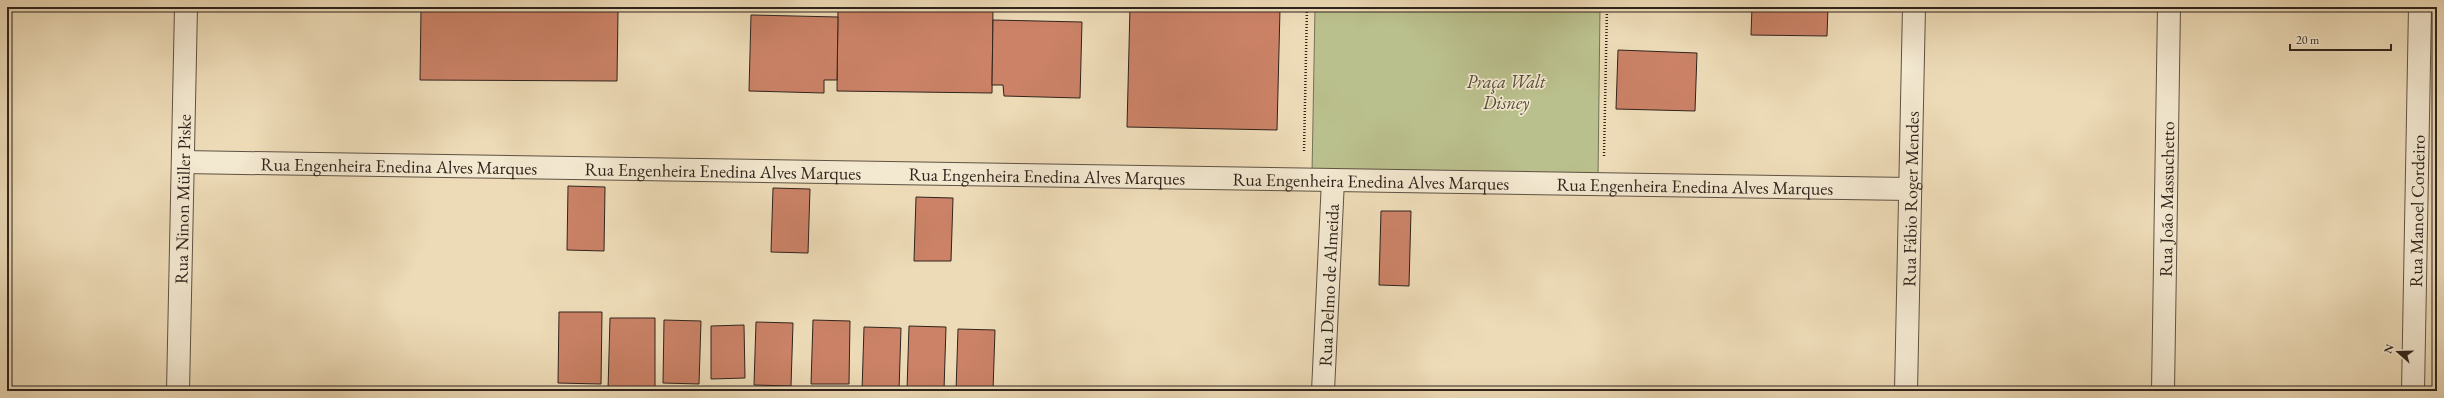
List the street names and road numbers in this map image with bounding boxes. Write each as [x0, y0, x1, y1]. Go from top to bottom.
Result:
street label: Rua Fábio Roger Mendes [1897, 111, 1923, 287]
street label: Rua Ninon Müller Piske [169, 114, 195, 284]
street label: Rua João Massuchetto [2153, 121, 2179, 277]
street label: Rua Manoel Cordeiro [2403, 134, 2429, 288]
street label: Rua Engenheira Enedina Alves Marques [260, 152, 538, 179]
street label: Rua Engenheira Enedina Alves Marques [584, 157, 862, 184]
street label: Rua Engenheira Enedina Alves Marques [908, 162, 1186, 189]
street label: Rua Engenheira Enedina Alves Marques [1232, 167, 1510, 194]
street label: Rua Engenheira Enedina Alves Marques [1556, 172, 1833, 199]
street label: Rua Delmo de Almeida [1313, 202, 1343, 367]

